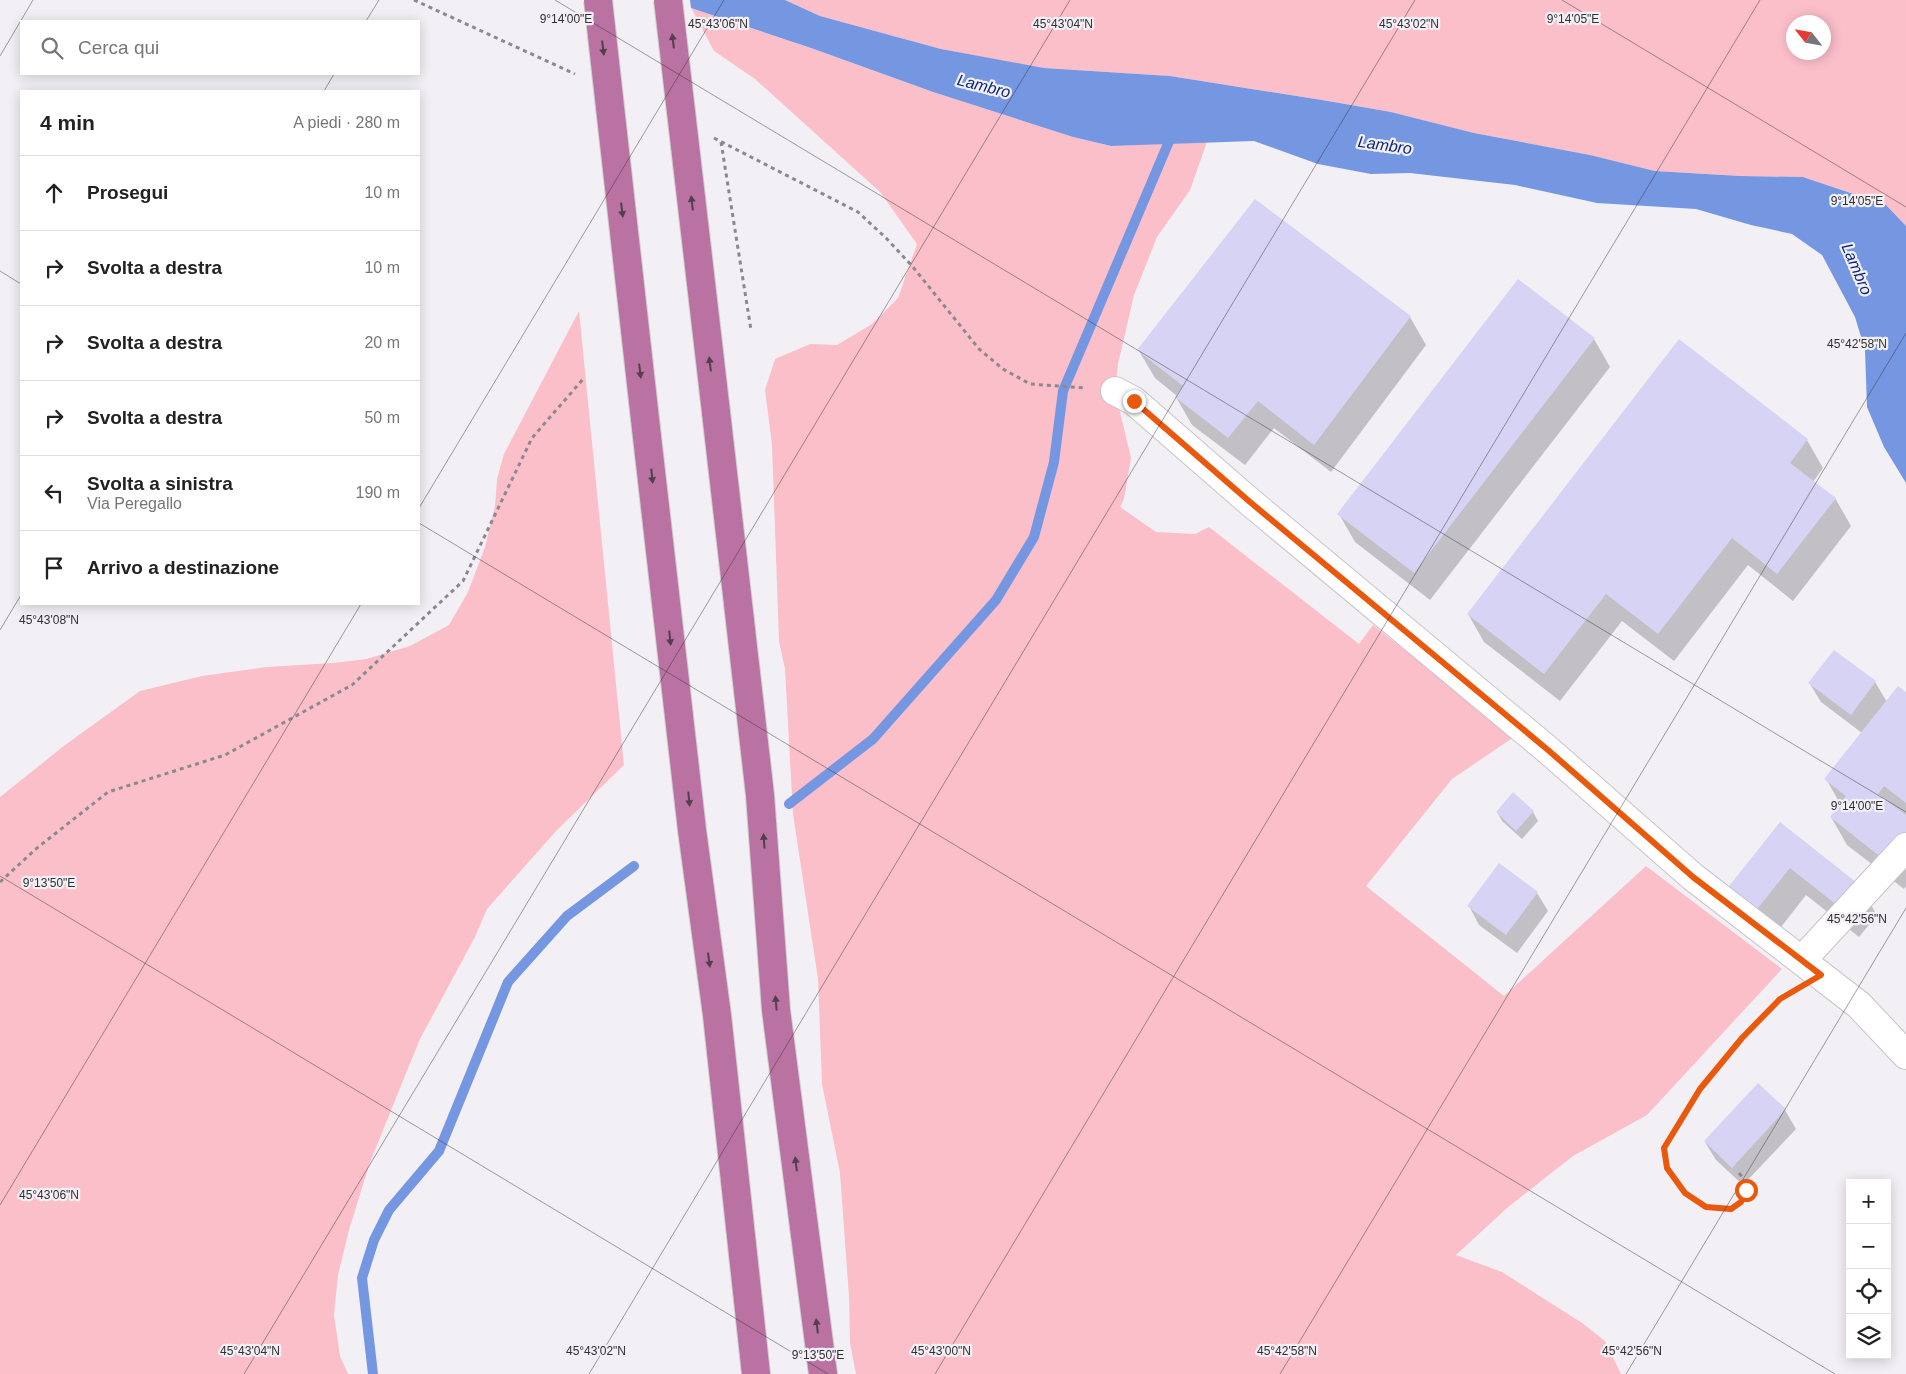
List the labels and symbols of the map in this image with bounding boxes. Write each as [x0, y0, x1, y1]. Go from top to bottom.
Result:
text: 9°14'00"E [540, 12, 592, 26]
text: 9°14'05"E [1547, 12, 1599, 26]
north arrow [1786, 15, 1831, 60]
text: 45°43'06"N [688, 17, 748, 31]
text: 45°43'04"N [1033, 17, 1093, 31]
text: 45°43'02"N [1379, 17, 1439, 31]
one-way arrow [669, 33, 677, 49]
one-way arrow [599, 41, 607, 57]
water label: Lambro [956, 71, 1012, 101]
water label: Lambro [1357, 133, 1413, 157]
one-way arrow [687, 194, 695, 210]
text: 9°14'05"E [1831, 194, 1883, 208]
one-way arrow [618, 202, 626, 218]
water label: Lambro [1839, 241, 1875, 297]
text: 45°42'58"N [1827, 337, 1887, 351]
one-way arrow [706, 356, 714, 372]
one-way arrow [636, 364, 644, 380]
route end [1123, 390, 1146, 413]
one-way arrow [648, 469, 656, 485]
text: 45°43'08"N [19, 613, 79, 627]
one-way arrow [666, 630, 674, 646]
one-way arrow [685, 791, 693, 807]
text: 9°14'00"E [1831, 799, 1883, 813]
one-way arrow [759, 833, 767, 849]
text: 9°13'50"E [23, 876, 75, 890]
text: 45°42'56"N [1827, 912, 1887, 926]
one-way arrow [706, 953, 714, 969]
one-way arrow [771, 995, 779, 1011]
one-way arrow [792, 1156, 800, 1172]
route start [1735, 1179, 1758, 1202]
text: 45°43'06"N [19, 1188, 79, 1202]
one-way arrow [813, 1317, 821, 1333]
text: 45°43'04"N [220, 1344, 280, 1358]
text: 45°43'02"N [566, 1344, 626, 1358]
text: 45°43'00"N [911, 1344, 971, 1358]
text: 45°42'58"N [1257, 1344, 1317, 1358]
text: 45°42'56"N [1602, 1344, 1662, 1358]
text: 9°13'50"E [792, 1348, 844, 1362]

